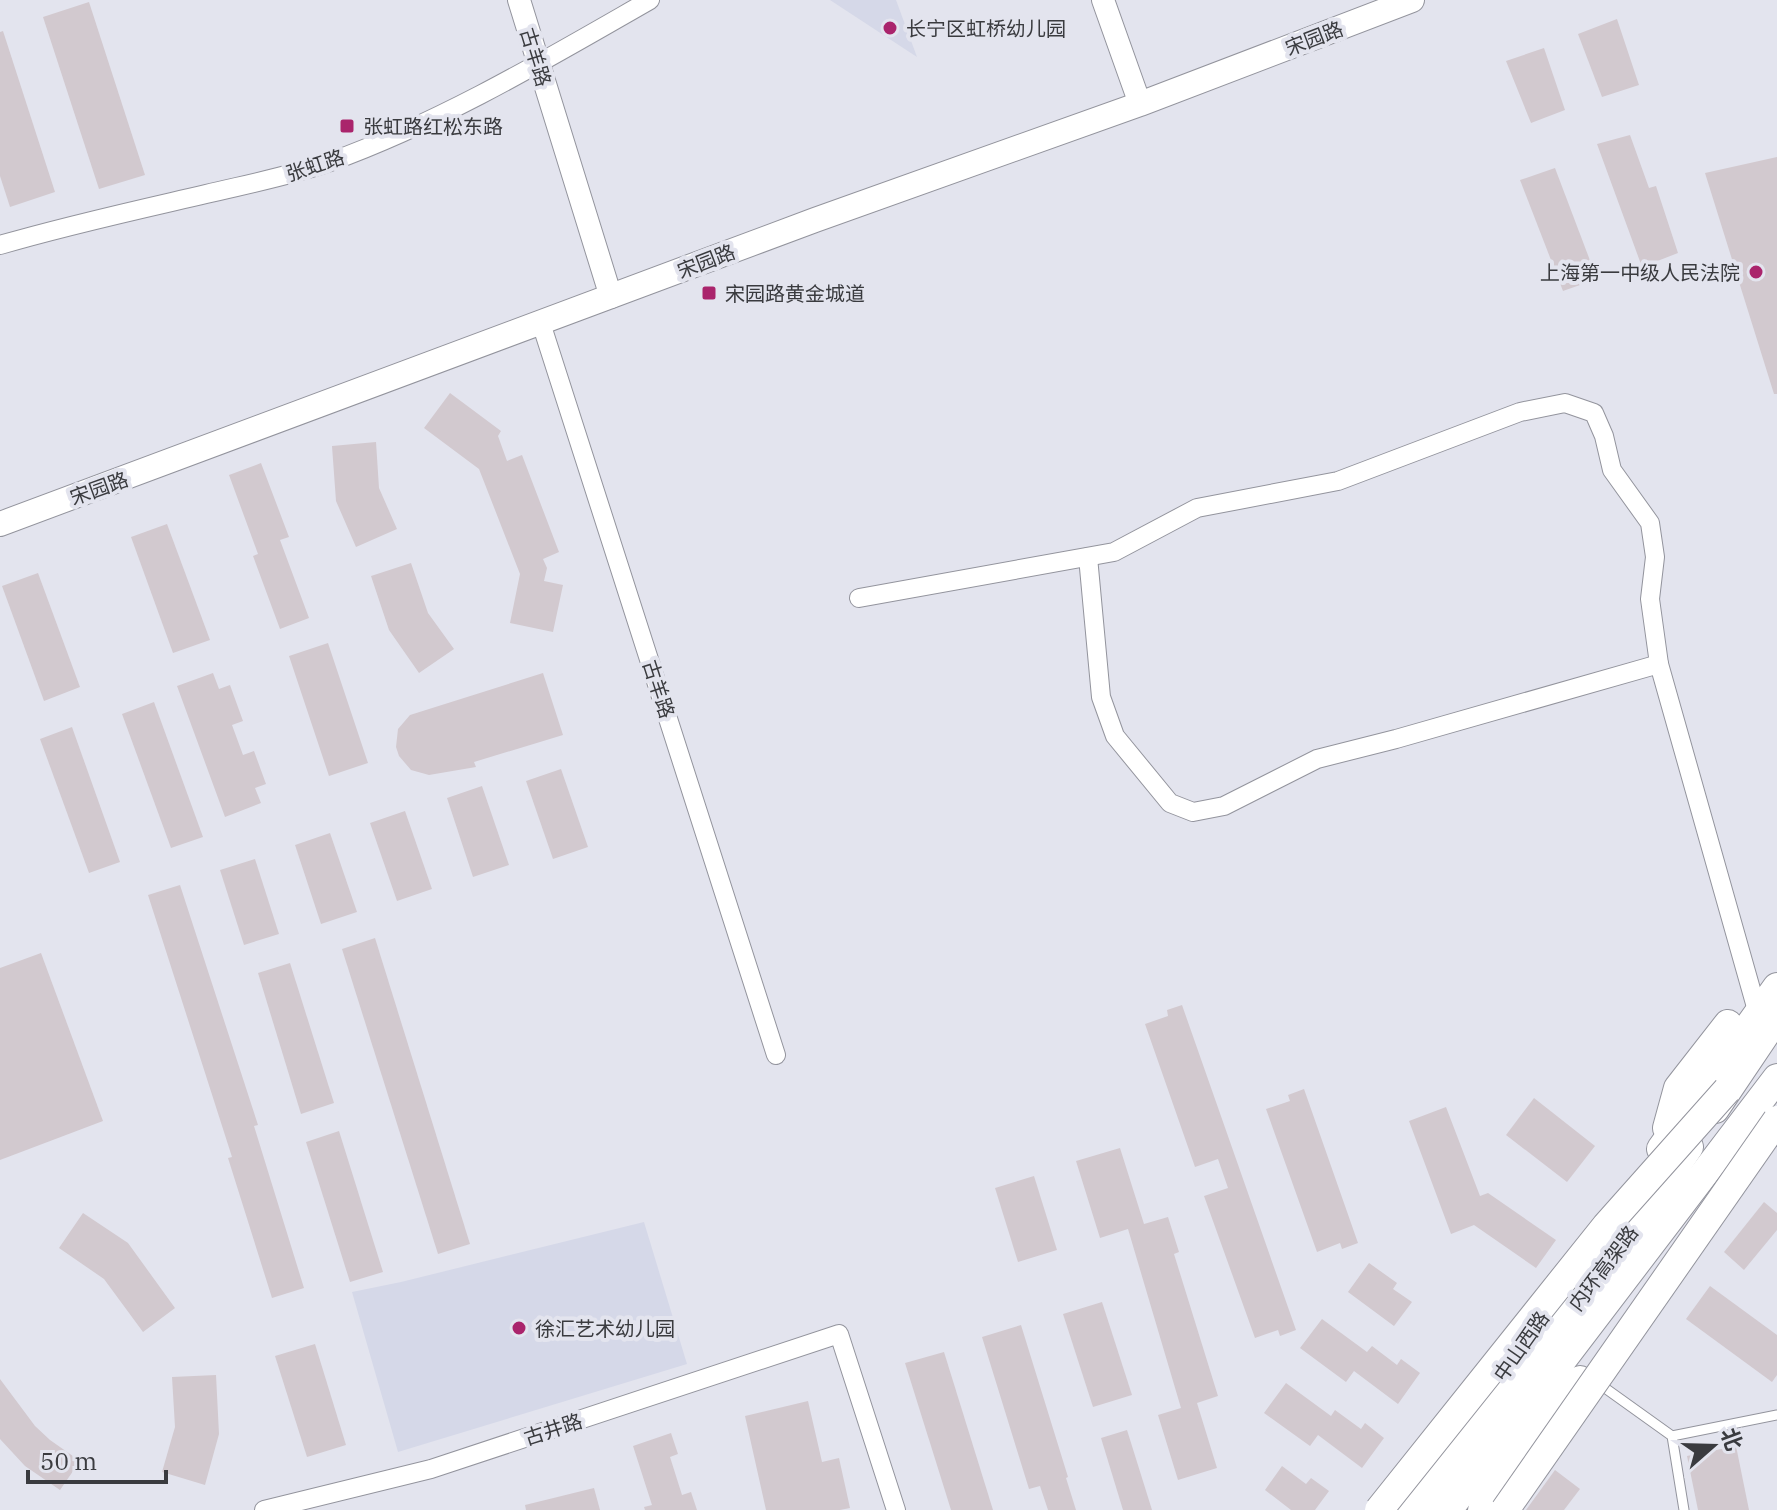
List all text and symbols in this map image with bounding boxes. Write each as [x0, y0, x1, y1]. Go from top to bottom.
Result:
place label: 长宁区虹桥幼儿园 [906, 15, 1066, 42]
street label: 宋园路 [1281, 15, 1347, 61]
marker: 长宁区虹桥幼儿园 [881, 19, 899, 37]
street label: 古羊路 [514, 24, 558, 90]
place label: 张虹路红松东路 [363, 113, 503, 140]
marker: 张虹路红松东路 [338, 117, 356, 135]
street label: 张虹路 [282, 143, 348, 187]
street label: 宋园路 [673, 238, 739, 284]
place label: 上海第一中级人民法院 [1540, 259, 1740, 286]
marker: 上海第一中级人民法院 [1747, 263, 1765, 281]
place label: 宋园路黄金城道 [725, 280, 865, 307]
marker: 宋园路黄金城道 [700, 284, 718, 302]
street label: 宋园路 [66, 465, 132, 511]
street label: 古羊路 [637, 656, 681, 722]
street label: 内环高架路 [1562, 1220, 1644, 1316]
street label: 中山西路 [1487, 1305, 1555, 1387]
place label: 徐汇艺术幼儿园 [535, 1315, 675, 1342]
marker: 徐汇艺术幼儿园 [510, 1319, 528, 1337]
north arrow [1673, 1406, 1753, 1486]
street label: 古井路 [520, 1407, 586, 1451]
text: 北 [1715, 1424, 1750, 1454]
scale bar [28, 1434, 166, 1484]
text: 50 m [40, 1445, 97, 1477]

